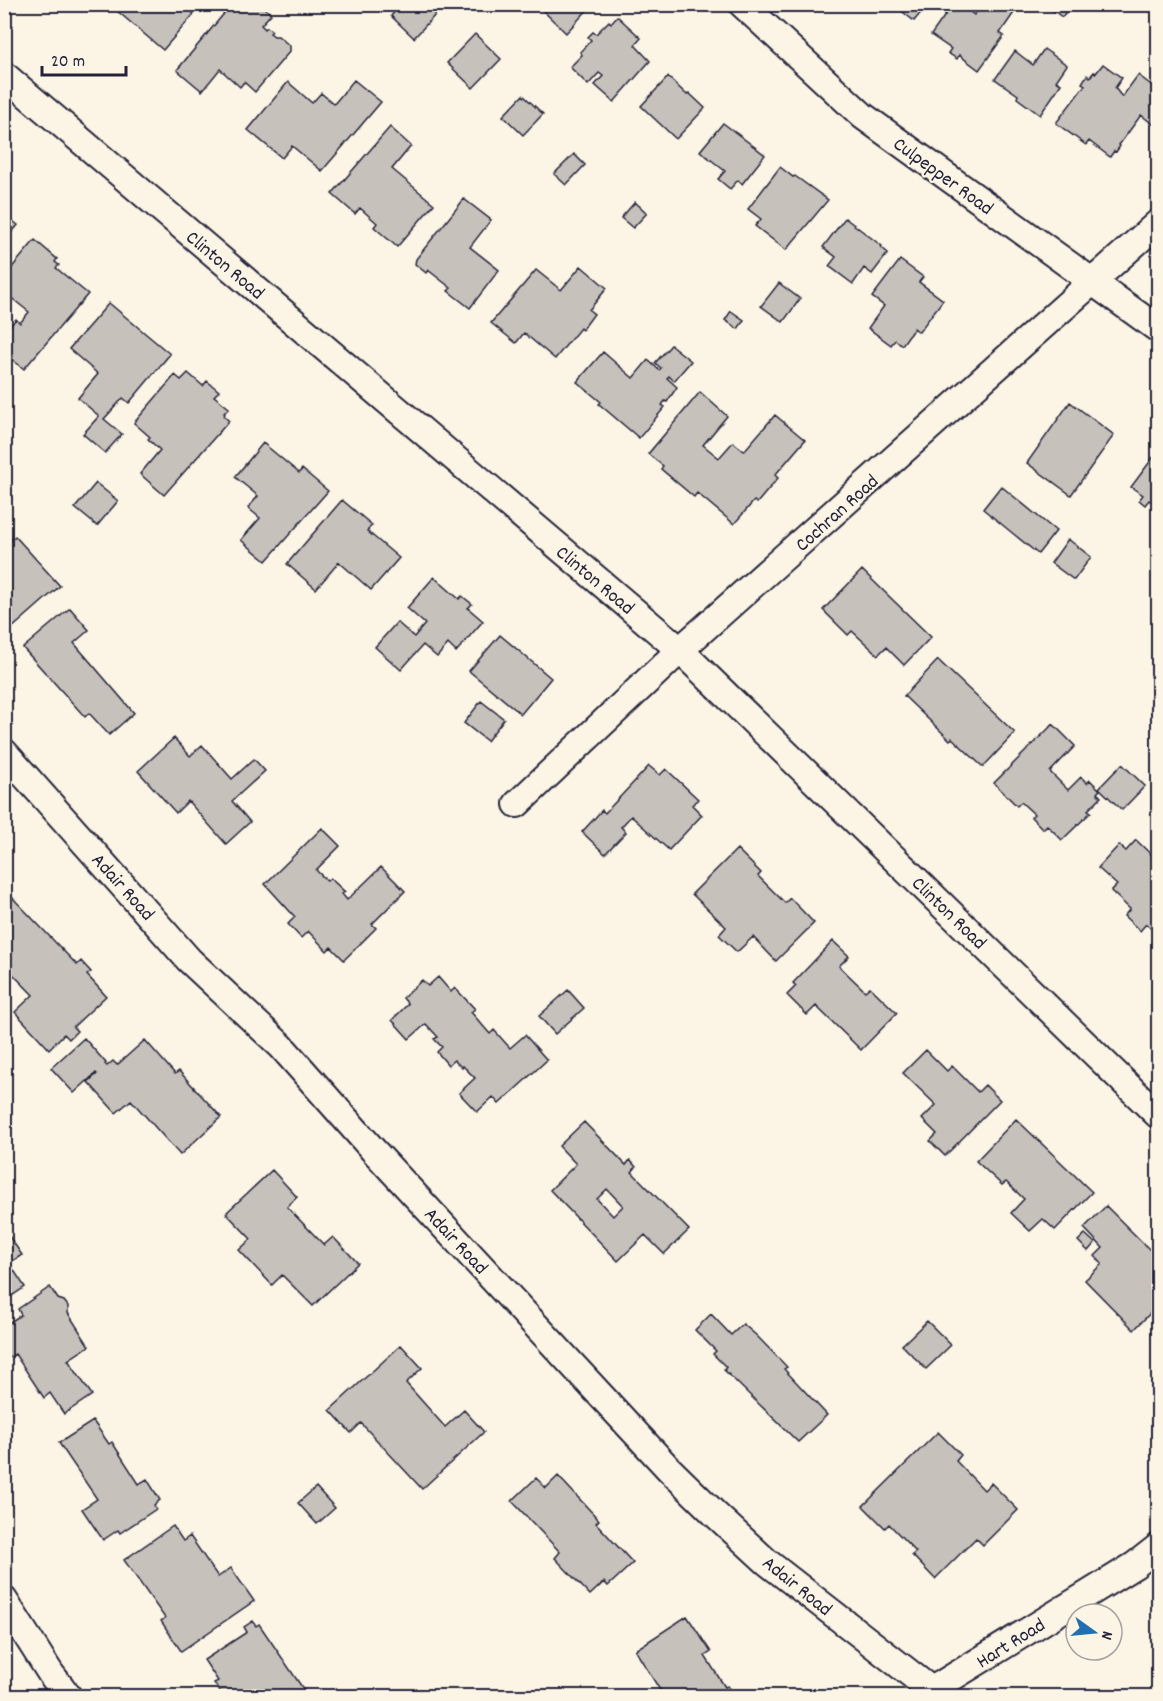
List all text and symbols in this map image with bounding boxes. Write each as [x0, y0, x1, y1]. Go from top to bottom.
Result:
scale bar [42, 39, 126, 77]
text: 20 m [51, 50, 85, 75]
street label: Culpepper Road [886, 131, 998, 223]
street label: Clinton Road [179, 225, 269, 308]
street label: Cochran Road [790, 469, 886, 559]
street label: Clinton Road [549, 540, 639, 623]
street label: Adair Road [84, 848, 160, 928]
street label: Clinton Road [904, 871, 992, 957]
street label: Adair Road [416, 1202, 493, 1282]
street label: Adair Road [755, 1550, 837, 1624]
north arrow [1064, 1602, 1124, 1662]
street label: Hart Road [972, 1612, 1051, 1677]
text: N [1094, 1628, 1118, 1642]

